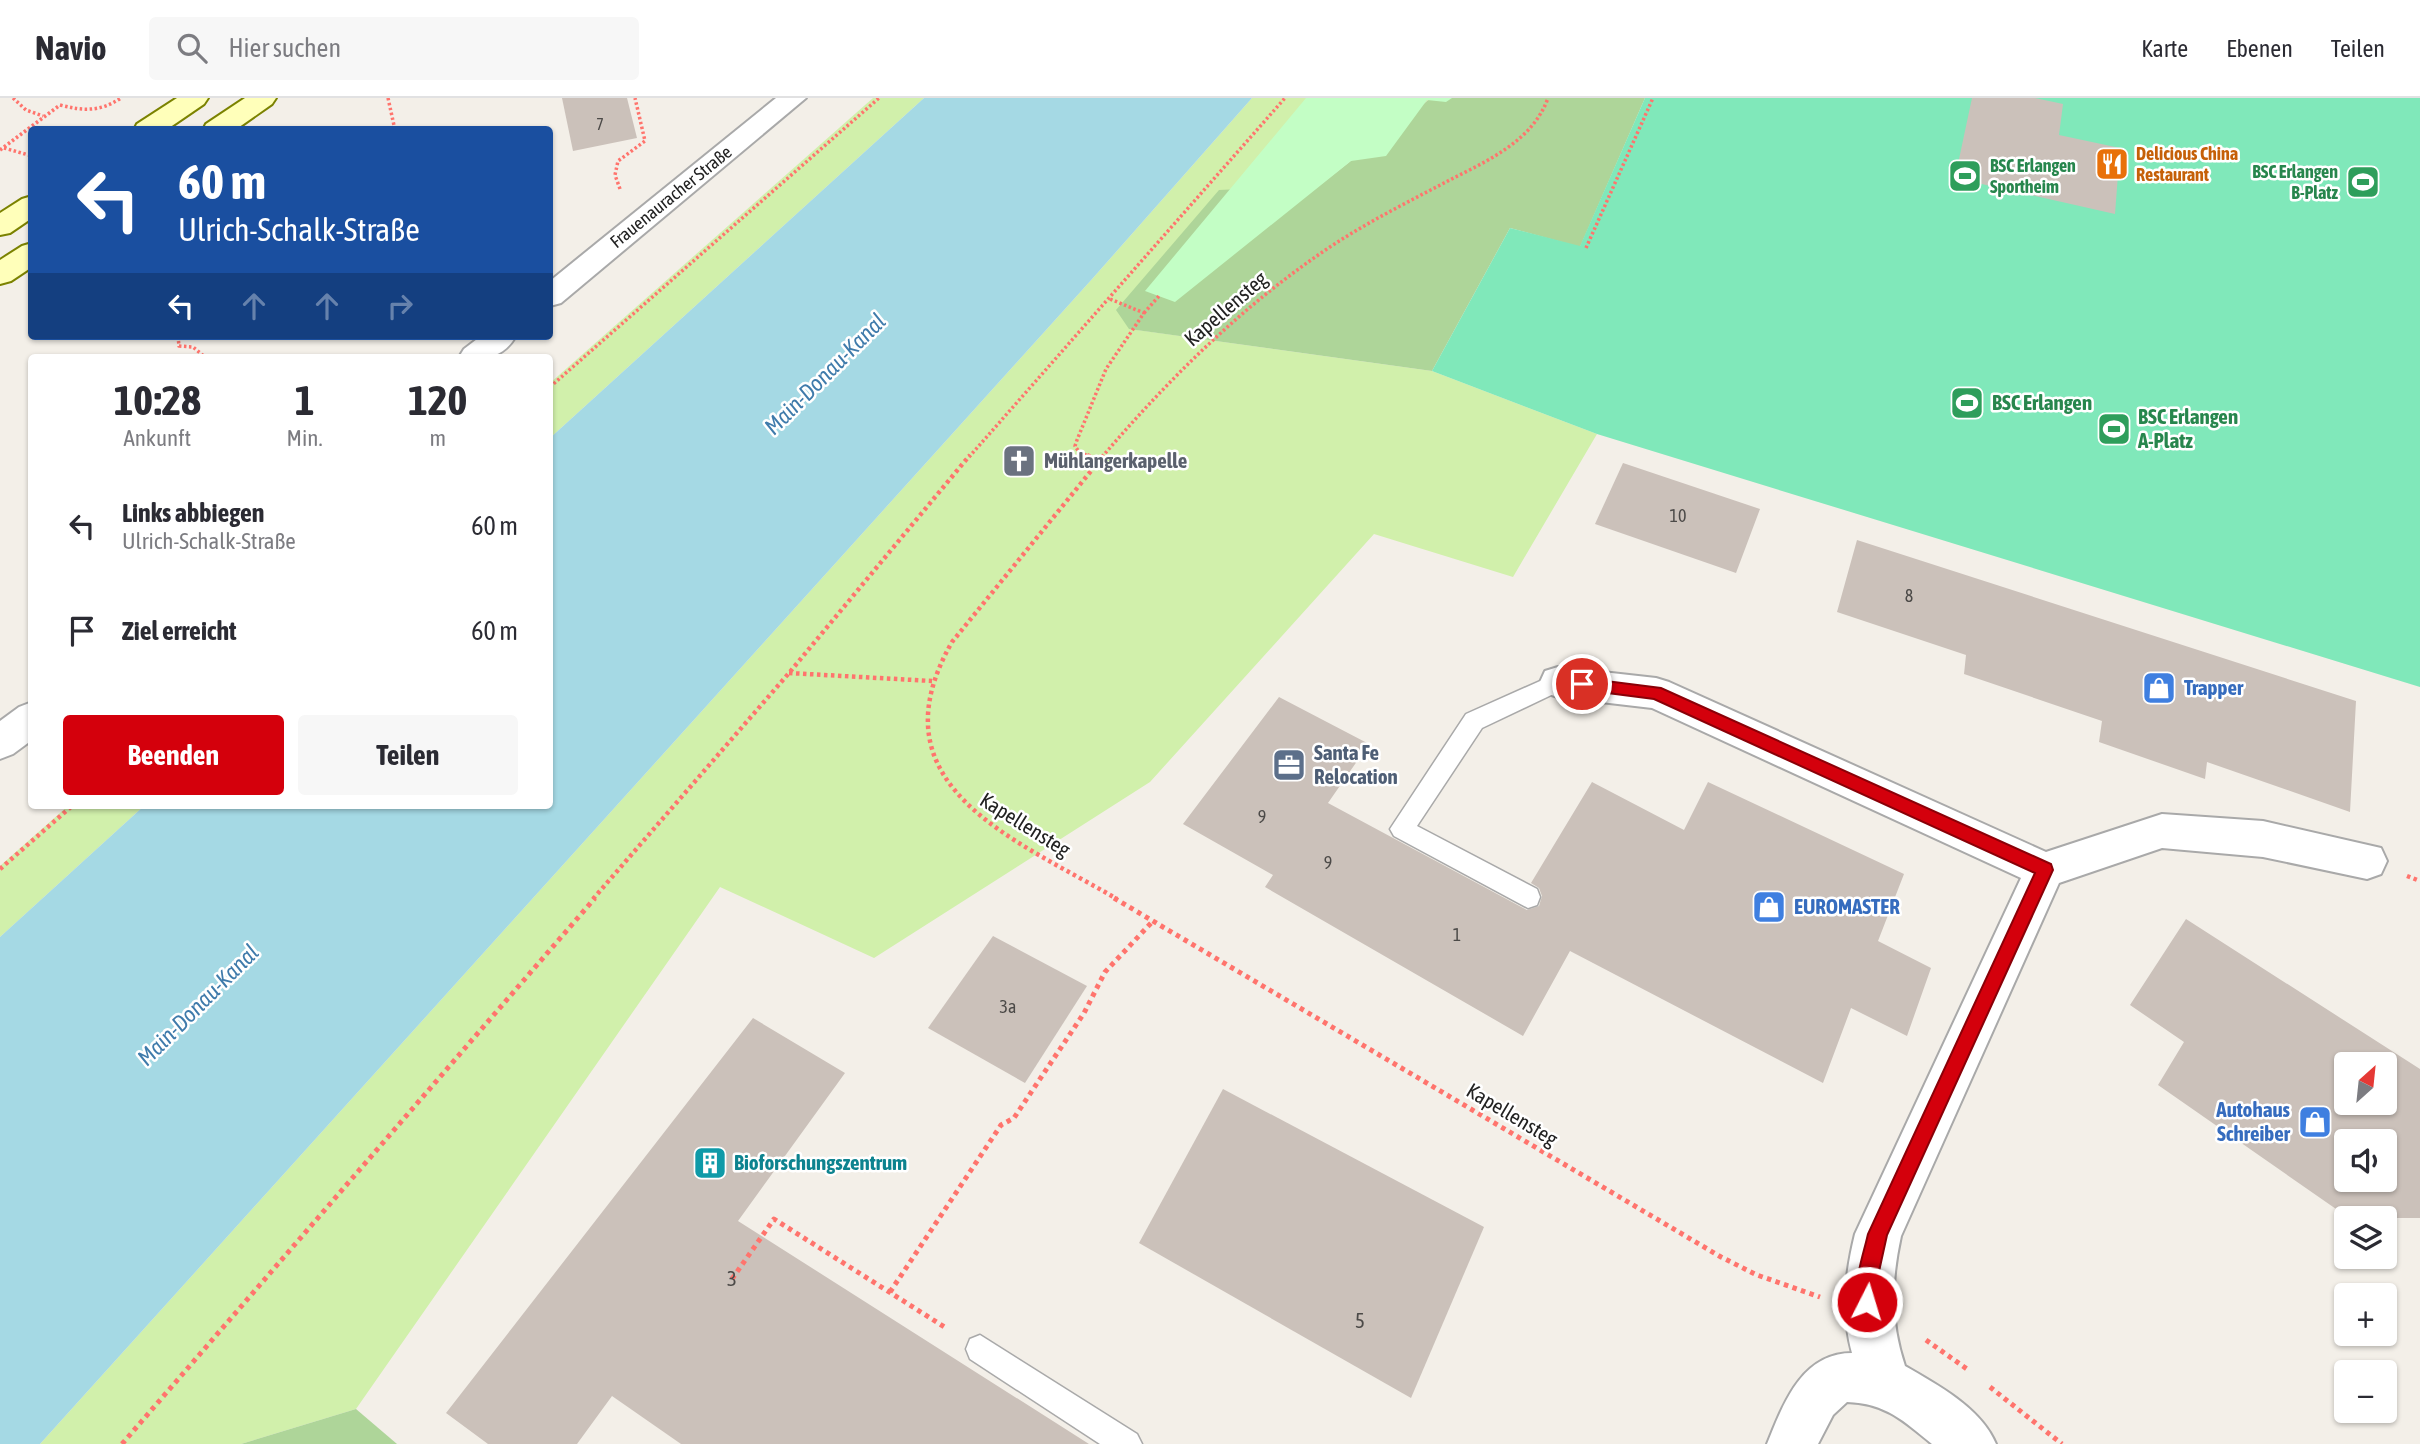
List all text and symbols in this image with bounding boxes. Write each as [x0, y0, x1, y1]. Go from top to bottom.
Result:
search box [149, 17, 639, 80]
text: Navio [35, 29, 107, 67]
icon: search [173, 29, 211, 67]
text: Hier suchen [229, 33, 341, 63]
text: Karte [2141, 35, 2188, 62]
text: Ebenen [2226, 35, 2293, 62]
text: Teilen [2331, 35, 2385, 62]
house number: 7 [596, 115, 604, 133]
street label: Frauenauracher Straße [606, 141, 736, 252]
place label: Delicious China Restaurant [2136, 143, 2238, 185]
restaurant icon: Delicious China Restaurant [2093, 145, 2131, 183]
text: 60 m [178, 153, 266, 209]
icon: left [63, 154, 154, 245]
place label: BSC Erlangen Sportheim [1990, 155, 2076, 197]
sports icon: BSC Erlangen Sportheim [1946, 157, 1984, 195]
place label: BSC Erlangen B-Platz [2252, 161, 2339, 203]
sports icon: BSC Erlangen B-Platz [2344, 163, 2382, 201]
text: Ulrich-Schalk-Straße [178, 211, 420, 248]
street label: Kapellensteg [1179, 266, 1272, 351]
icon: left [162, 287, 200, 325]
icon: ahead [235, 287, 273, 325]
icon: ahead [308, 287, 346, 325]
icon: right [381, 287, 419, 325]
water label: Main-Donau-Kanal [759, 308, 891, 440]
text: 10:28 [114, 376, 201, 424]
text: 1 [295, 376, 314, 424]
text: 120 [408, 376, 467, 424]
sports icon: BSC Erlangen [1948, 384, 1986, 422]
place label: BSC Erlangen [1992, 390, 2092, 414]
place label: BSC Erlangen A-Platz [2137, 404, 2238, 452]
sports icon: BSC Erlangen A-Platz [2095, 410, 2133, 448]
text: Ankunft [123, 425, 191, 451]
text: Min. [287, 425, 322, 451]
text: m [429, 425, 446, 451]
church icon: Mühlangerkapelle [1000, 442, 1038, 480]
place label: Mühlangerkapelle [1044, 448, 1187, 472]
text: Links abbiegen [122, 498, 264, 528]
house number: 10 [1670, 505, 1686, 526]
icon: left [63, 507, 101, 545]
text: 60 m [471, 511, 518, 541]
text: Ulrich-Schalk-Straße [122, 528, 296, 554]
house number: 8 [1905, 585, 1913, 606]
icon: arrive [63, 612, 101, 650]
text: Ziel erreicht [122, 616, 237, 646]
text: 60 m [471, 616, 518, 646]
pin [1552, 654, 1612, 714]
icon: arrive [1563, 665, 1601, 703]
shop icon: Trapper [2140, 669, 2178, 707]
place label: Trapper [2184, 675, 2244, 699]
button: Beenden [63, 715, 284, 795]
button: Teilen [298, 715, 518, 795]
place label: Santa Fe Relocation [1314, 740, 1398, 788]
office icon: Santa Fe Relocation [1270, 746, 1308, 784]
street label: Kapellensteg [976, 787, 1075, 861]
house number: 9 [1258, 806, 1266, 827]
house number: 9 [1324, 852, 1332, 873]
shop icon: EUROMASTER [1750, 888, 1788, 926]
place label: EUROMASTER [1794, 894, 1900, 918]
house number: 1 [1453, 924, 1461, 945]
water label: Main-Donau-Kanal [132, 939, 264, 1071]
house number: 3a [1000, 996, 1016, 1017]
north arrow [2334, 1052, 2398, 1115]
map controls [2334, 1052, 2397, 1423]
street label: Kapellensteg [1463, 1078, 1562, 1151]
place label: Autohaus Schreiber [2215, 1097, 2291, 1145]
shop icon: Autohaus Schreiber [2296, 1103, 2334, 1141]
button: sound [2334, 1129, 2397, 1192]
building icon: Bioforschungszentrum [691, 1144, 729, 1182]
place label: Bioforschungszentrum [734, 1150, 907, 1174]
button: layers [2334, 1206, 2397, 1269]
position arrow [1830, 1265, 1904, 1339]
house number: 3 [727, 1266, 737, 1290]
button: + [2334, 1283, 2397, 1346]
house number: 5 [1355, 1308, 1365, 1332]
button: − [2334, 1360, 2397, 1423]

